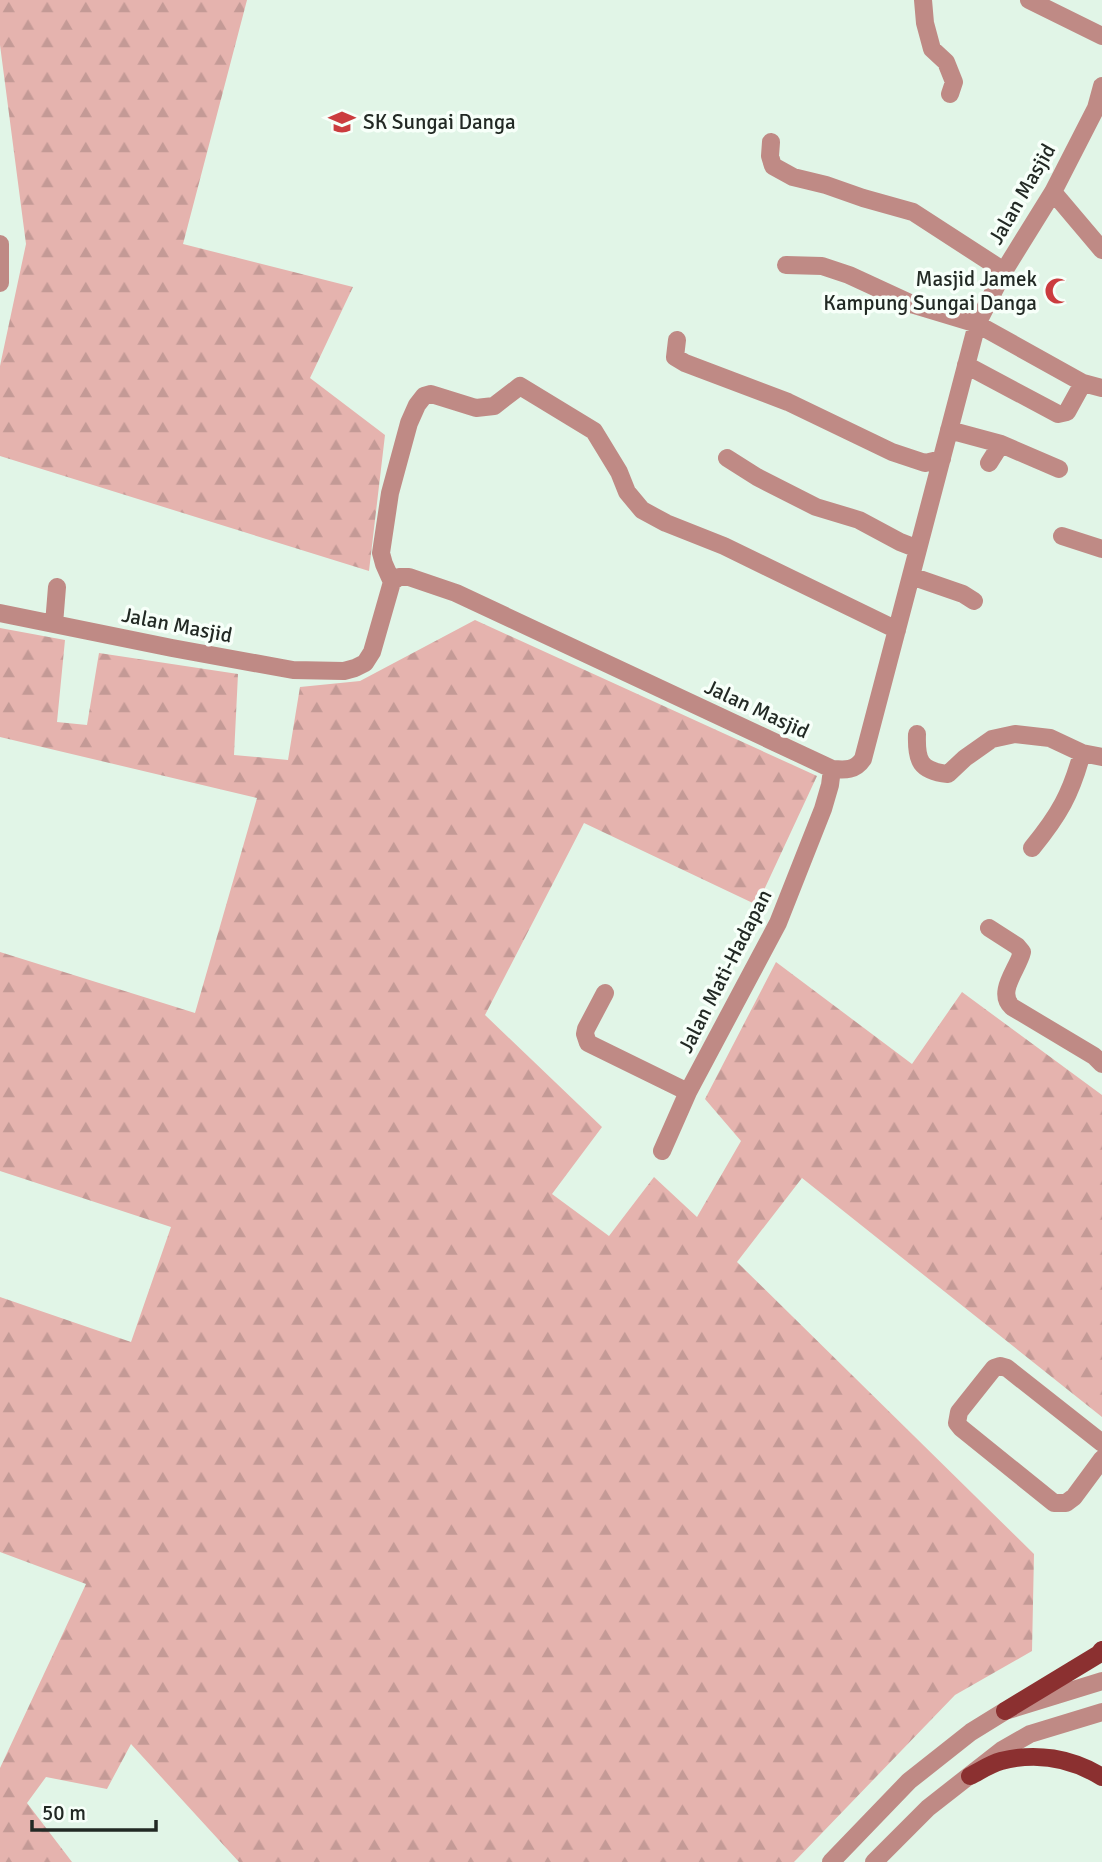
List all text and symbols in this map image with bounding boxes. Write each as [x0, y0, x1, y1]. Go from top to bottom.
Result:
school or university icon: SK Sungai Danga [327, 107, 357, 137]
place label: SK Sungai Danga [363, 109, 516, 135]
street label: Jalan Masjid [983, 139, 1061, 249]
place label: Masjid Jamek Kampung Sungai Danga [823, 266, 1037, 316]
mosque icon: Masjid Jamek Kampung Sungai Danga [1043, 276, 1073, 306]
street label: Jalan Masjid [120, 602, 234, 648]
street label: Jalan Masjid [701, 674, 813, 744]
street label: Jalan Mati-Hadapan [673, 885, 777, 1057]
scale bar [32, 1788, 156, 1832]
text: 50 m [42, 1800, 86, 1826]

